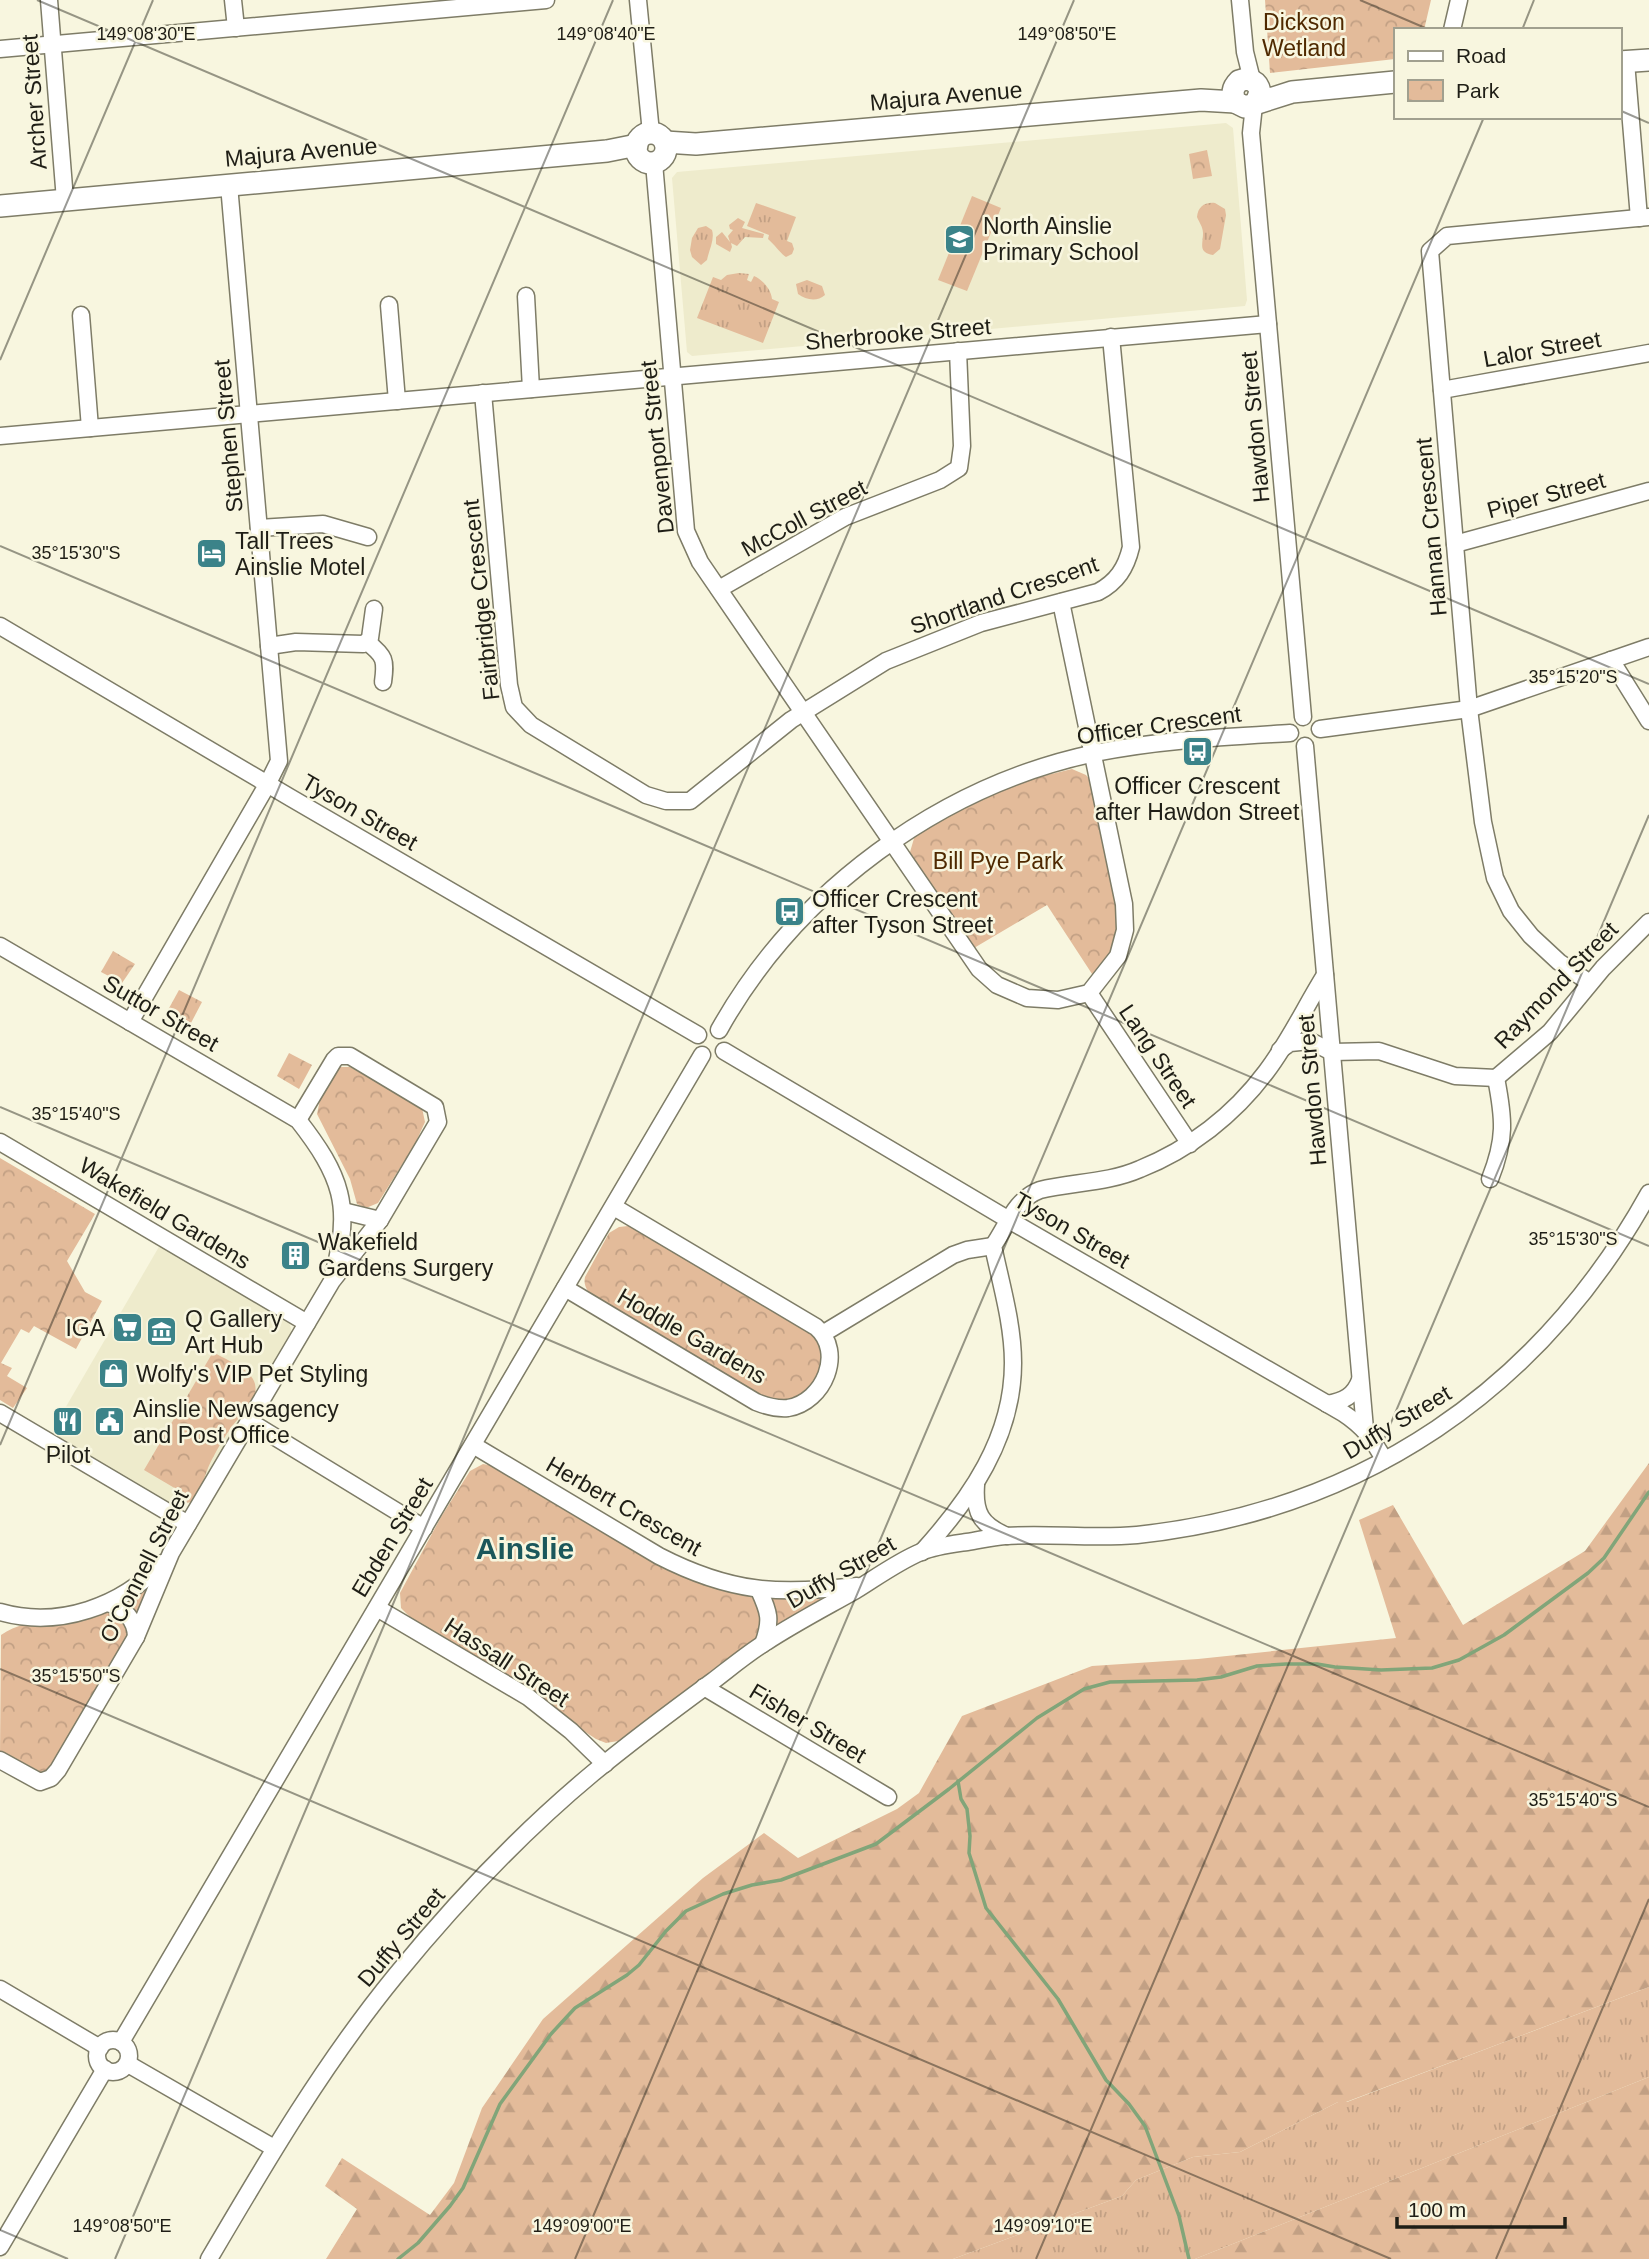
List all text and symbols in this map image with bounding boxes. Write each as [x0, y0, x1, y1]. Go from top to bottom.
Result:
park label: Dickson Wetland [1262, 9, 1346, 61]
text: 149°08'30"E [96, 24, 196, 44]
text: 149°08'40"E [556, 24, 656, 44]
text: 149°08'50"E [1017, 24, 1117, 44]
legend [1394, 28, 1621, 119]
street label: Archer Street [16, 33, 52, 170]
text: Road [1456, 44, 1506, 67]
street label: Majura Avenue [869, 76, 1023, 116]
text: Park [1456, 79, 1500, 102]
street label: Majura Avenue [224, 132, 378, 172]
place label: North Ainslie Primary School [983, 213, 1139, 265]
school or university icon: North Ainslie Primary School [943, 222, 977, 256]
street label: Sherbrooke Street [804, 313, 993, 355]
street label: Lalor Street [1481, 326, 1603, 372]
street label: Hawdon Street [1235, 349, 1275, 504]
street label: Stephen Street [208, 358, 248, 514]
street label: Davenport Street [635, 359, 679, 535]
street label: Hannan Crescent [1410, 436, 1452, 617]
street label: Piper Street [1484, 467, 1609, 523]
street label: McColl Street [737, 474, 872, 562]
street label: Fairbridge Crescent [457, 498, 504, 702]
place label: Tall Trees Ainslie Motel [235, 528, 365, 580]
hotel icon: Tall Trees Ainslie Motel [195, 537, 229, 571]
text: 35°15'30"S [31, 543, 121, 563]
street label: Shortland Crescent [907, 550, 1102, 639]
text: 35°15'20"S [1528, 667, 1618, 687]
street label: Officer Crescent [1075, 701, 1243, 749]
bus stop icon: Officer Crescent after Hawdon Street [1180, 735, 1214, 769]
street label: Tyson Street [298, 768, 423, 856]
place label: Officer Crescent after Hawdon Street [1095, 773, 1300, 825]
park label: Bill Pye Park [933, 848, 1064, 874]
place label: Officer Crescent after Tyson Street [812, 886, 994, 938]
bus stop icon: Officer Crescent after Tyson Street [772, 895, 806, 929]
street label: Raymond Street [1489, 916, 1623, 1054]
street label: Suttor Street [99, 969, 224, 1057]
street label: Lang Street [1114, 999, 1202, 1113]
street label: Hawdon Street [1292, 1012, 1332, 1167]
text: 35°15'40"S [31, 1104, 121, 1124]
street label: Wakefield Gardens [75, 1152, 255, 1274]
street label: Tyson Street [1010, 1186, 1135, 1274]
place label: Wakefield Gardens Surgery [318, 1229, 494, 1281]
text: 35°15'30"S [1528, 1229, 1618, 1249]
building icon: Wakefield Gardens Surgery [278, 1238, 312, 1272]
street label: Hoddle Gardens [613, 1283, 771, 1389]
place label: Q Gallery Art Hub [185, 1306, 283, 1358]
supermarket icon: IGA [111, 1311, 145, 1345]
place label: IGA [65, 1315, 106, 1341]
museum icon: Q Gallery Art Hub [145, 1315, 179, 1349]
shop icon: Wolfy's VIP Pet Styling [96, 1357, 130, 1391]
place label: Wolfy's VIP Pet Styling [136, 1361, 368, 1387]
street label: Duffy Street [1338, 1379, 1456, 1464]
place label: Ainslie Newsagency and Post Office [133, 1396, 339, 1448]
restaurant icon: Pilot [51, 1404, 85, 1438]
public building icon: Ainslie Newsagency and Post Office [93, 1405, 127, 1439]
place label: Pilot [46, 1442, 91, 1468]
street label: Herbert Crescent [542, 1451, 707, 1561]
street label: Ebden Street [346, 1472, 438, 1601]
street label: O'Connell Street [94, 1485, 194, 1647]
street label: Duffy Street [782, 1530, 900, 1614]
district label: Ainslie [476, 1532, 574, 1565]
street label: Hassall Street [440, 1612, 575, 1712]
text: 35°15'50"S [31, 1666, 121, 1686]
street label: Fisher Street [745, 1678, 872, 1768]
text: 35°15'40"S [1528, 1790, 1618, 1810]
street label: Duffy Street [352, 1882, 450, 1992]
scale bar [1397, 2186, 1565, 2230]
text: 100 m [1408, 2198, 1466, 2221]
text: 149°08'50"E [72, 2216, 172, 2236]
text: 149°09'00"E [532, 2216, 632, 2236]
text: 149°09'10"E [993, 2216, 1093, 2236]

